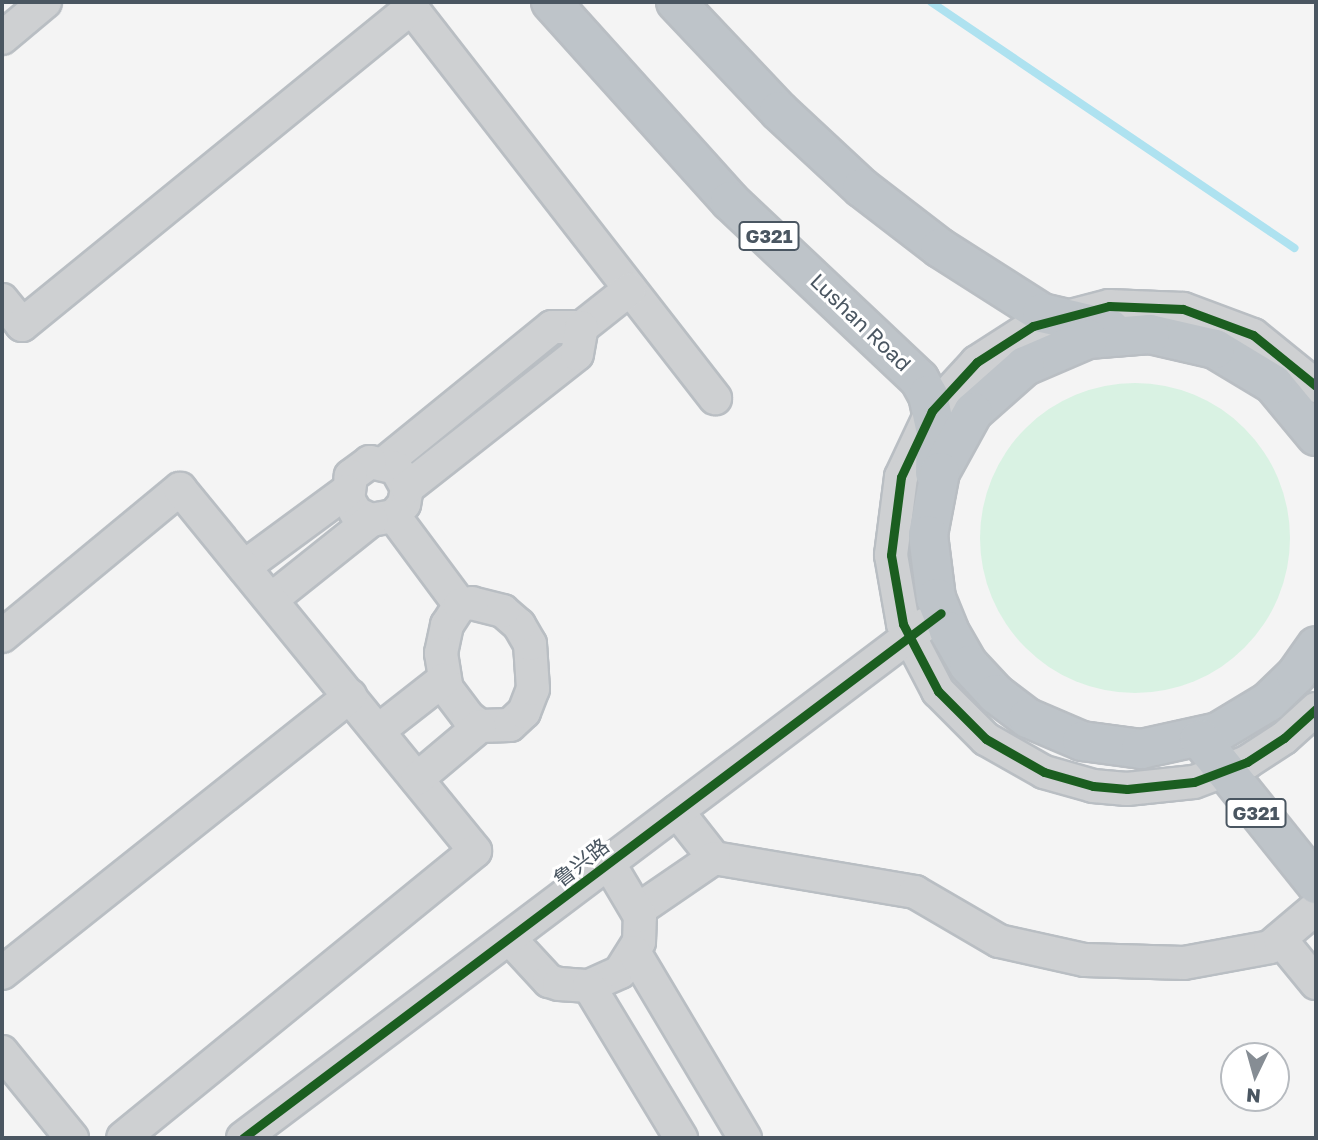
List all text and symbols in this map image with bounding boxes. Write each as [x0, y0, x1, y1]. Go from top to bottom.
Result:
road number: G321 [738, 220, 800, 252]
street label: Lushan Road [806, 268, 916, 376]
road number: G321 [1224, 798, 1288, 828]
street label: 鲁兴路 [548, 833, 614, 891]
north arrow [1220, 1042, 1290, 1112]
text: N [1245, 1084, 1262, 1109]

